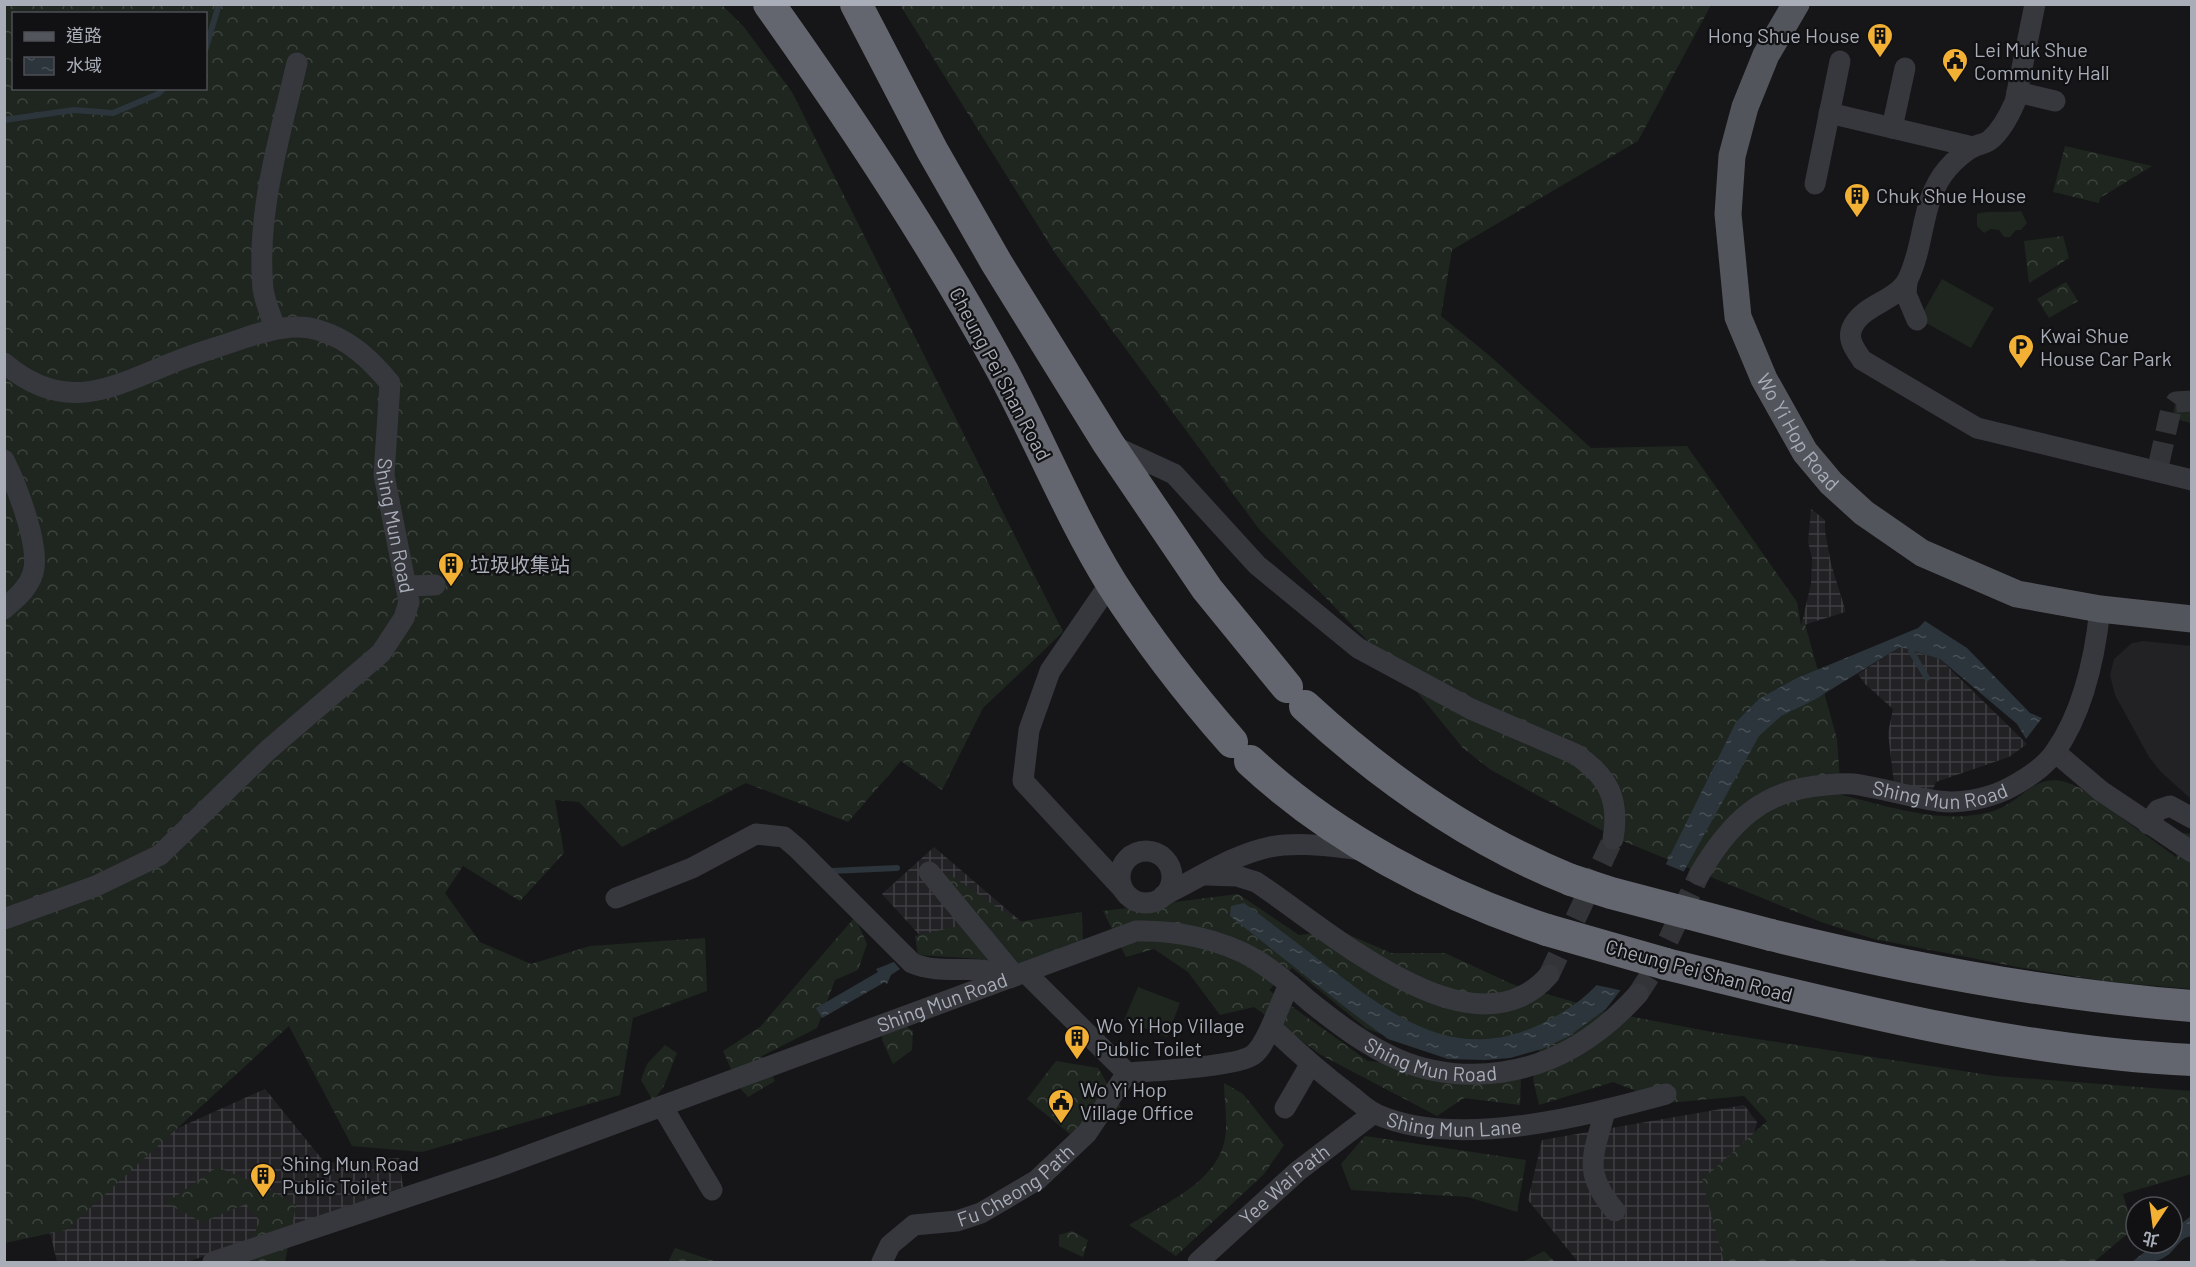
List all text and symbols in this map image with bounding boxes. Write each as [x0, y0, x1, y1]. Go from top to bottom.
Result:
legend [12, 12, 207, 90]
building icon: Hong Shue House [1865, 21, 1895, 59]
place label: Hong Shue House [1708, 23, 1860, 47]
text: 道路 [66, 24, 102, 46]
place label: Lei Muk Shue Community Hall [1974, 37, 2110, 84]
public building icon: Lei Muk Shue Community Hall [1940, 46, 1970, 84]
text: 水域 [66, 54, 102, 76]
building icon: Chuk Shue House [1842, 181, 1872, 219]
place label: Chuk Shue House [1876, 183, 2026, 207]
street label: Cheung Pei Shan Road [945, 283, 1057, 464]
place label: Kwai Shue House Car Park [2040, 323, 2172, 370]
parking icon: Kwai Shue House Car Park [2006, 332, 2036, 370]
street label: Wo Yi Hop Road [1752, 369, 1845, 496]
street label: Shing Mun Road [372, 457, 420, 595]
building icon: 垃圾收集站 [436, 550, 466, 588]
place label: 垃圾收集站 [470, 552, 570, 576]
street label: Shing Mun Road [1870, 775, 2011, 813]
street label: Cheung Pei Shan Road [1603, 934, 1795, 1007]
street label: Shing Mun Road [873, 967, 1010, 1037]
place label: Wo Yi Hop Village Public Toilet [1096, 1013, 1245, 1060]
building icon: Wo Yi Hop Village Public Toilet [1062, 1023, 1092, 1061]
street label: Shing Mun Road [1361, 1031, 1498, 1085]
place label: Wo Yi Hop Village Office [1080, 1077, 1194, 1124]
public building icon: Wo Yi Hop Village Office [1046, 1087, 1076, 1125]
street label: Shing Mun Lane [1384, 1106, 1523, 1141]
street label: Fu Cheong Path [954, 1139, 1078, 1231]
street label: Yee Wai Path [1234, 1139, 1334, 1230]
place label: Shing Mun Road Public Toilet [282, 1151, 419, 1198]
building icon: Shing Mun Road Public Toilet [248, 1161, 278, 1199]
north arrow [2124, 1195, 2184, 1255]
text: 北 [2141, 1229, 2160, 1251]

